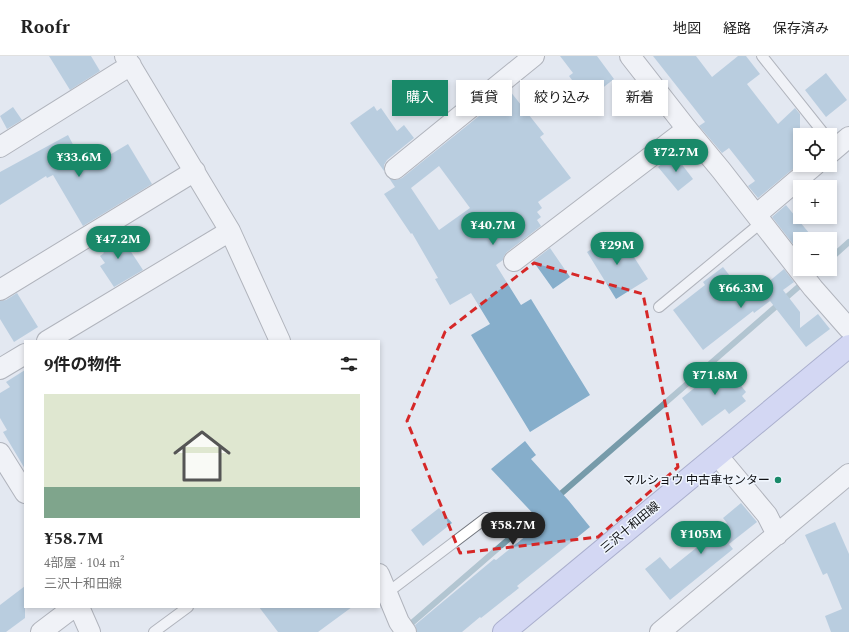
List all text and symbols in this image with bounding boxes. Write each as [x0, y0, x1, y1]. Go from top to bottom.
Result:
text: Roofr [20, 13, 70, 42]
text: 地図 [673, 18, 701, 39]
text: 経路 [723, 18, 751, 39]
text: 保存済み [773, 18, 829, 39]
chip: 購入 [392, 80, 448, 116]
chip: 賃貸 [456, 80, 512, 116]
chip: 絞り込み [520, 80, 604, 116]
chip: 新着 [612, 80, 668, 116]
map controls [793, 128, 837, 276]
button: locate [793, 128, 837, 172]
pin: ¥72.7M [643, 139, 709, 173]
text: ¥72.7M [653, 142, 699, 162]
pin: ¥33.6M [46, 144, 112, 178]
text: ¥33.6M [56, 147, 102, 167]
button: + [793, 180, 837, 224]
pin: ¥40.7M [460, 212, 526, 246]
text: ¥40.7M [470, 215, 516, 235]
pin: ¥47.2M [85, 226, 151, 260]
text: ¥47.2M [95, 229, 141, 249]
pin: ¥29M [593, 232, 641, 266]
button: − [793, 232, 837, 276]
text: ¥29M [600, 235, 634, 255]
pin: ¥66.3M [708, 275, 774, 309]
text: ¥66.3M [718, 278, 764, 298]
text: 9件の物件 [44, 352, 122, 378]
icon: filters [338, 353, 360, 375]
pin: ¥71.8M [682, 362, 748, 396]
text: ¥71.8M [692, 365, 738, 385]
icon: home [166, 420, 238, 492]
place label: マルショウ 中古車センター [623, 471, 770, 490]
marker: マルショウ 中古車センター [773, 475, 783, 485]
street label: 三沢十和田線 [597, 497, 664, 558]
pin: ¥58.7M [480, 512, 546, 546]
text: ¥58.7M [490, 515, 536, 535]
pin: ¥105M [673, 521, 729, 555]
text: ¥105M [680, 524, 722, 544]
text: ¥58.7M [44, 526, 104, 552]
text: 4部屋 · 104 m² [44, 553, 124, 573]
text: 三沢十和田線 [44, 574, 122, 594]

